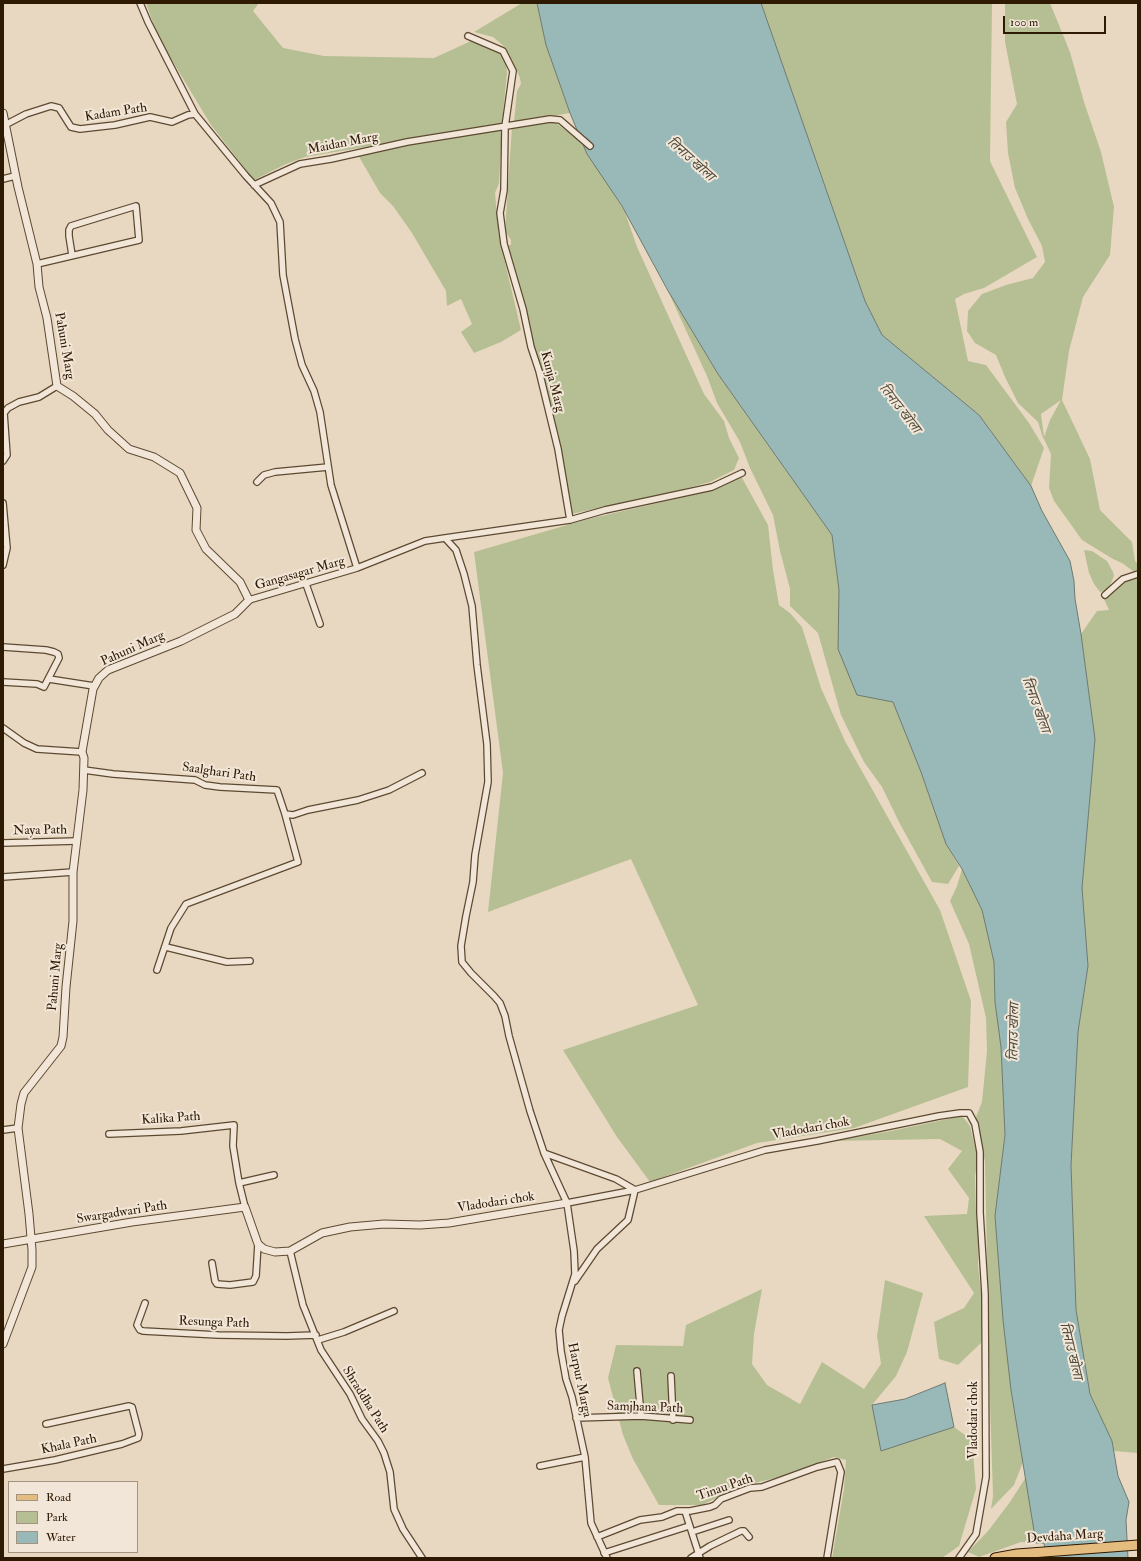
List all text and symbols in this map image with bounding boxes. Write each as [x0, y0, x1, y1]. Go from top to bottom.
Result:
scale bar [1005, 8, 1108, 34]
text: 100 m [1010, 15, 1038, 30]
street label: Kadam Path [84, 100, 148, 126]
street label: Maidan Marg [306, 130, 380, 158]
water label: तिनाउ खोला [663, 134, 717, 186]
street label: Pahuni Marg [50, 311, 78, 381]
street label: Kunja Marg [536, 350, 568, 414]
water label: तिनाउ खोला [875, 381, 923, 437]
street label: Gangasagar Marg [253, 554, 347, 594]
street label: Pahuni Marg [99, 628, 167, 670]
water label: तिनाउ खोला [1017, 675, 1053, 735]
street label: Saalghari Path [181, 760, 257, 786]
street label: Naya Path [13, 823, 67, 839]
street label: Pahuni Marg [45, 942, 67, 1012]
water label: तिनाउ खोला [1006, 1003, 1024, 1061]
street label: Kalika Path [141, 1109, 201, 1129]
street label: Vladodari chok [771, 1115, 851, 1143]
street label: Vladodari chok [456, 1189, 536, 1217]
street label: Swargadwari Path [76, 1198, 168, 1228]
street label: Resunga Path [178, 1314, 250, 1332]
water label: तिनाउ खोला [1055, 1321, 1085, 1381]
street label: Harpur Marga [563, 1341, 595, 1419]
street label: Shraddha Path [338, 1364, 392, 1436]
street label: Vladodari chok [966, 1381, 982, 1459]
street label: Samjhana Path [607, 1399, 683, 1417]
street label: Khala Path [40, 1432, 98, 1458]
street label: Tinau Path [695, 1471, 755, 1505]
legend [8, 1481, 138, 1553]
text: Road [46, 1490, 71, 1505]
text: Park [46, 1510, 68, 1525]
street label: Devdaha Marg [1026, 1527, 1104, 1547]
text: Water [46, 1530, 75, 1545]

